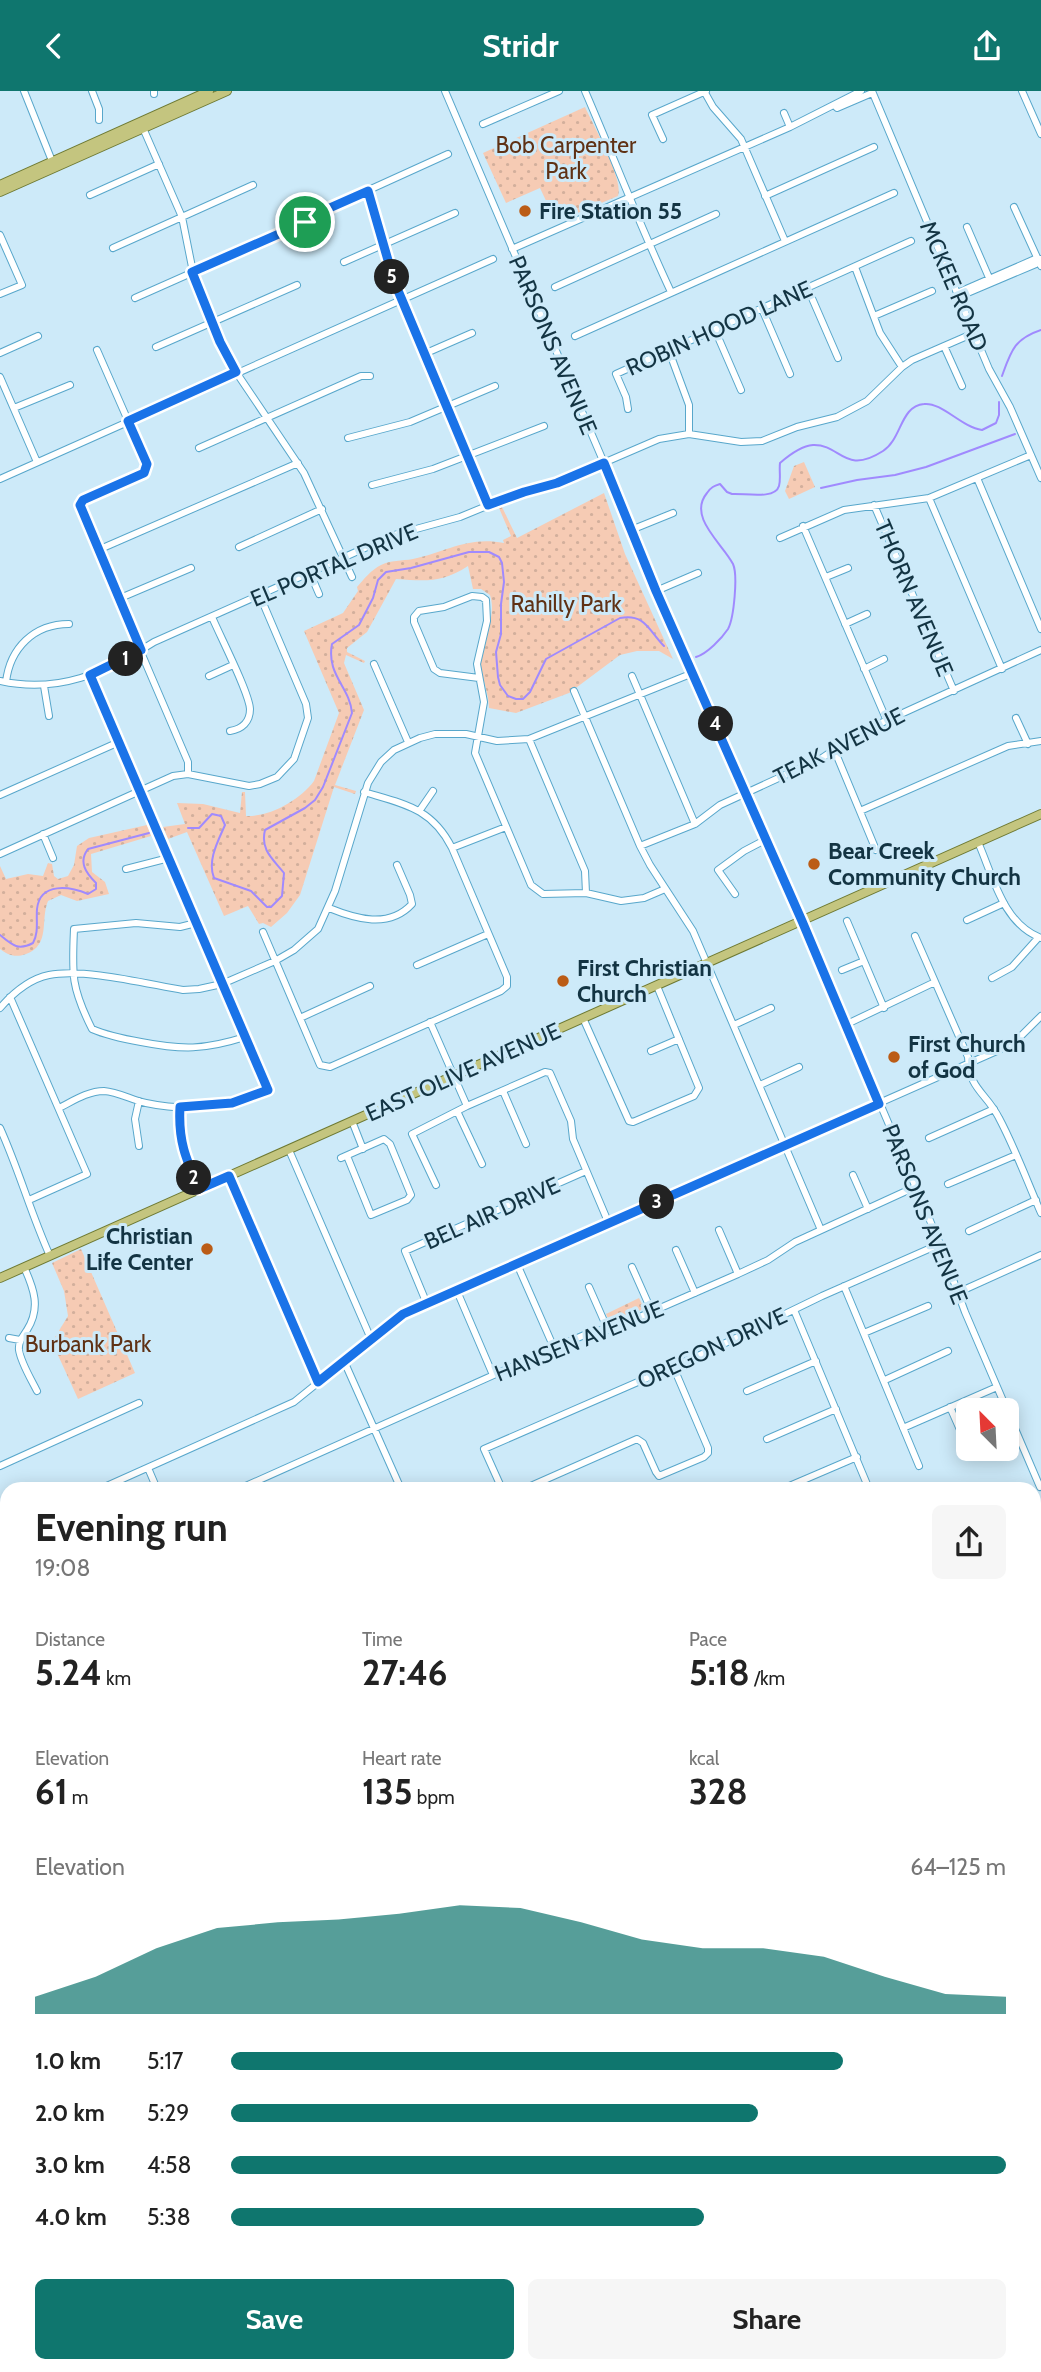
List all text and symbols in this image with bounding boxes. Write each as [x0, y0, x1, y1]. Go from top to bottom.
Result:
text: Stridr [482, 26, 559, 65]
icon: back [35, 27, 73, 65]
icon: share [968, 27, 1006, 65]
park label: Bob Carpenter Park [496, 131, 637, 185]
pin [275, 192, 335, 252]
place label: Fire Station 55 [539, 197, 682, 225]
icon: arrive [286, 203, 324, 241]
marker: Fire Station 55 [517, 203, 533, 219]
street label: MCKEE ROAD [914, 217, 994, 355]
street label: PARSONS AVENUE [503, 251, 603, 439]
pin: 5 [374, 259, 410, 295]
text: 5 [386, 265, 397, 288]
street label: ROBIN HOOD LANE [622, 274, 816, 382]
street label: THORN AVENUE [869, 516, 959, 680]
street label: EL PORTAL DRIVE [246, 517, 422, 613]
park label: Rahilly Park [510, 590, 622, 618]
pin: 1 [108, 641, 144, 677]
text: 1 [122, 647, 129, 670]
street label: TEAK AVENUE [769, 701, 909, 791]
pin: 4 [698, 707, 734, 741]
text: 4 [710, 712, 721, 735]
place label: Bear Creek Community Church [828, 837, 1021, 891]
marker: Bear Creek Community Church [806, 856, 822, 872]
place label: First Christian Church [577, 954, 712, 1008]
marker: First Christian Church [555, 973, 571, 989]
street label: EAST OLIVE AVENUE [361, 1016, 565, 1128]
place label: First Church of God [908, 1030, 1026, 1084]
marker: First Church of God [886, 1049, 902, 1065]
street label: PARSONS AVENUE [876, 1120, 974, 1308]
pin: 2 [176, 1161, 212, 1195]
text: 2 [188, 1166, 199, 1189]
street label: BEL AIR DRIVE [420, 1171, 564, 1255]
pin: 3 [640, 1185, 674, 1219]
text: 3 [651, 1190, 662, 1213]
place label: Christian Life Center [86, 1222, 193, 1276]
marker: Christian Life Center [199, 1241, 215, 1257]
street label: HANSEN AVENUE [491, 1294, 667, 1388]
street label: OREGON DRIVE [633, 1301, 791, 1395]
park label: Burbank Park [25, 1330, 152, 1358]
north arrow [956, 1398, 1018, 1461]
map controls [956, 1398, 1019, 1461]
text: Evening run [35, 1504, 228, 1551]
button: share [932, 1505, 1006, 1579]
text: 19:08 [35, 1554, 90, 1582]
text: Distance [35, 1628, 105, 1651]
text: Time [362, 1628, 402, 1651]
text: Pace [689, 1628, 727, 1651]
text: 5.24 [35, 1651, 102, 1694]
text: 27:46 [362, 1651, 448, 1694]
text: 5:18 [689, 1651, 750, 1694]
text: km [102, 1667, 131, 1690]
text: /km [750, 1667, 785, 1690]
text: Elevation [35, 1747, 109, 1770]
text: Heart rate [362, 1747, 442, 1770]
text: kcal [689, 1747, 719, 1770]
text: 61 [35, 1770, 68, 1813]
text: 135 [362, 1770, 413, 1813]
text: 328 [689, 1770, 748, 1813]
text: m [68, 1786, 89, 1809]
text: bpm [413, 1786, 455, 1809]
text: Elevation [35, 1853, 125, 1881]
text: 64–125 m [910, 1853, 1006, 1881]
text: 1.0 km [35, 2047, 101, 2075]
text: 5:17 [147, 2047, 183, 2075]
text: 2.0 km [35, 2099, 105, 2127]
text: 5:29 [147, 2099, 189, 2127]
text: 3.0 km [35, 2151, 105, 2179]
text: 4:58 [147, 2151, 191, 2179]
text: 4.0 km [35, 2203, 107, 2231]
text: 5:38 [147, 2203, 191, 2231]
button: Save [35, 2279, 514, 2359]
button: Share [528, 2279, 1006, 2359]

